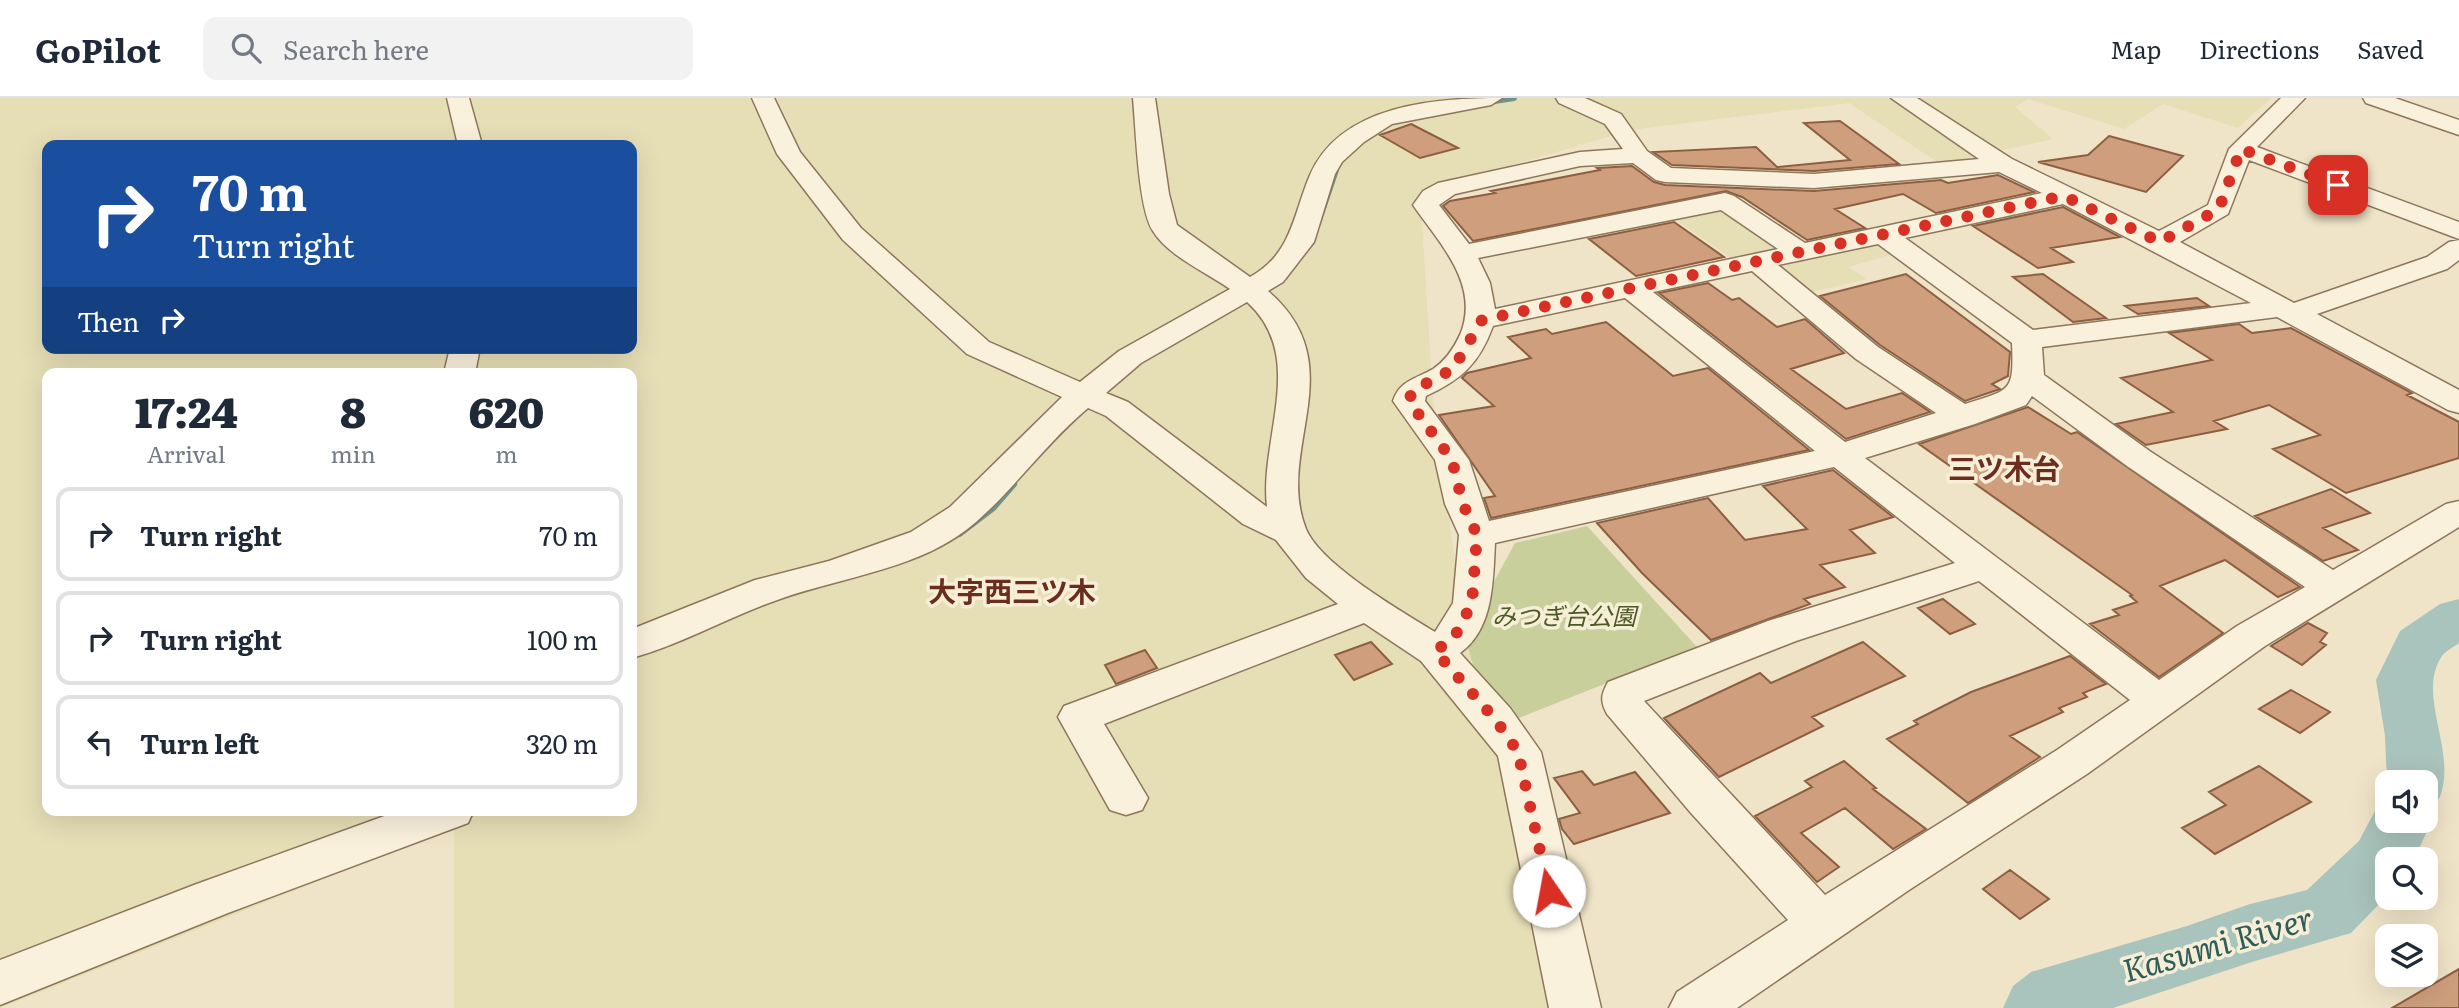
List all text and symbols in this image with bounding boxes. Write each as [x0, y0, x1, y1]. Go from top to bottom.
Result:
search box [203, 17, 693, 80]
text: GoPilot [35, 24, 161, 73]
icon: search [227, 29, 265, 67]
text: Search here [283, 29, 429, 68]
text: Map [2110, 31, 2161, 66]
text: Directions [2199, 31, 2319, 66]
text: Saved [2357, 31, 2424, 66]
text: 70 m [192, 153, 307, 226]
pin [2308, 155, 2368, 215]
icon: arrive [2319, 166, 2357, 204]
icon: right [77, 168, 168, 259]
text: Turn right [192, 220, 354, 268]
text: Then [77, 301, 139, 340]
icon: right [153, 301, 191, 339]
text: 17:24 [135, 379, 238, 441]
text: 8 [340, 379, 366, 441]
text: 620 [468, 379, 544, 441]
text: Arrival [147, 436, 226, 470]
text: min [331, 436, 376, 470]
text: m [495, 436, 518, 470]
district label: 三ツ木台 [1948, 446, 2060, 488]
icon: right [81, 515, 119, 553]
text: Turn right [140, 515, 282, 554]
text: 70 m [539, 515, 598, 554]
district label: 大字西三ツ木 [928, 569, 1096, 611]
park label: みつぎ台公園 [1492, 597, 1639, 632]
icon: right [81, 619, 119, 657]
text: Turn right [140, 619, 282, 658]
text: 100 m [527, 619, 598, 658]
icon: left [81, 723, 119, 761]
text: Turn left [140, 723, 259, 762]
text: 320 m [526, 723, 598, 762]
map controls [2375, 770, 2438, 987]
button: sound [2375, 770, 2438, 833]
button: search [2375, 847, 2438, 910]
position arrow [1512, 854, 1586, 928]
water label: Kasumi River [2116, 892, 2318, 992]
button: layers [2375, 924, 2438, 987]

